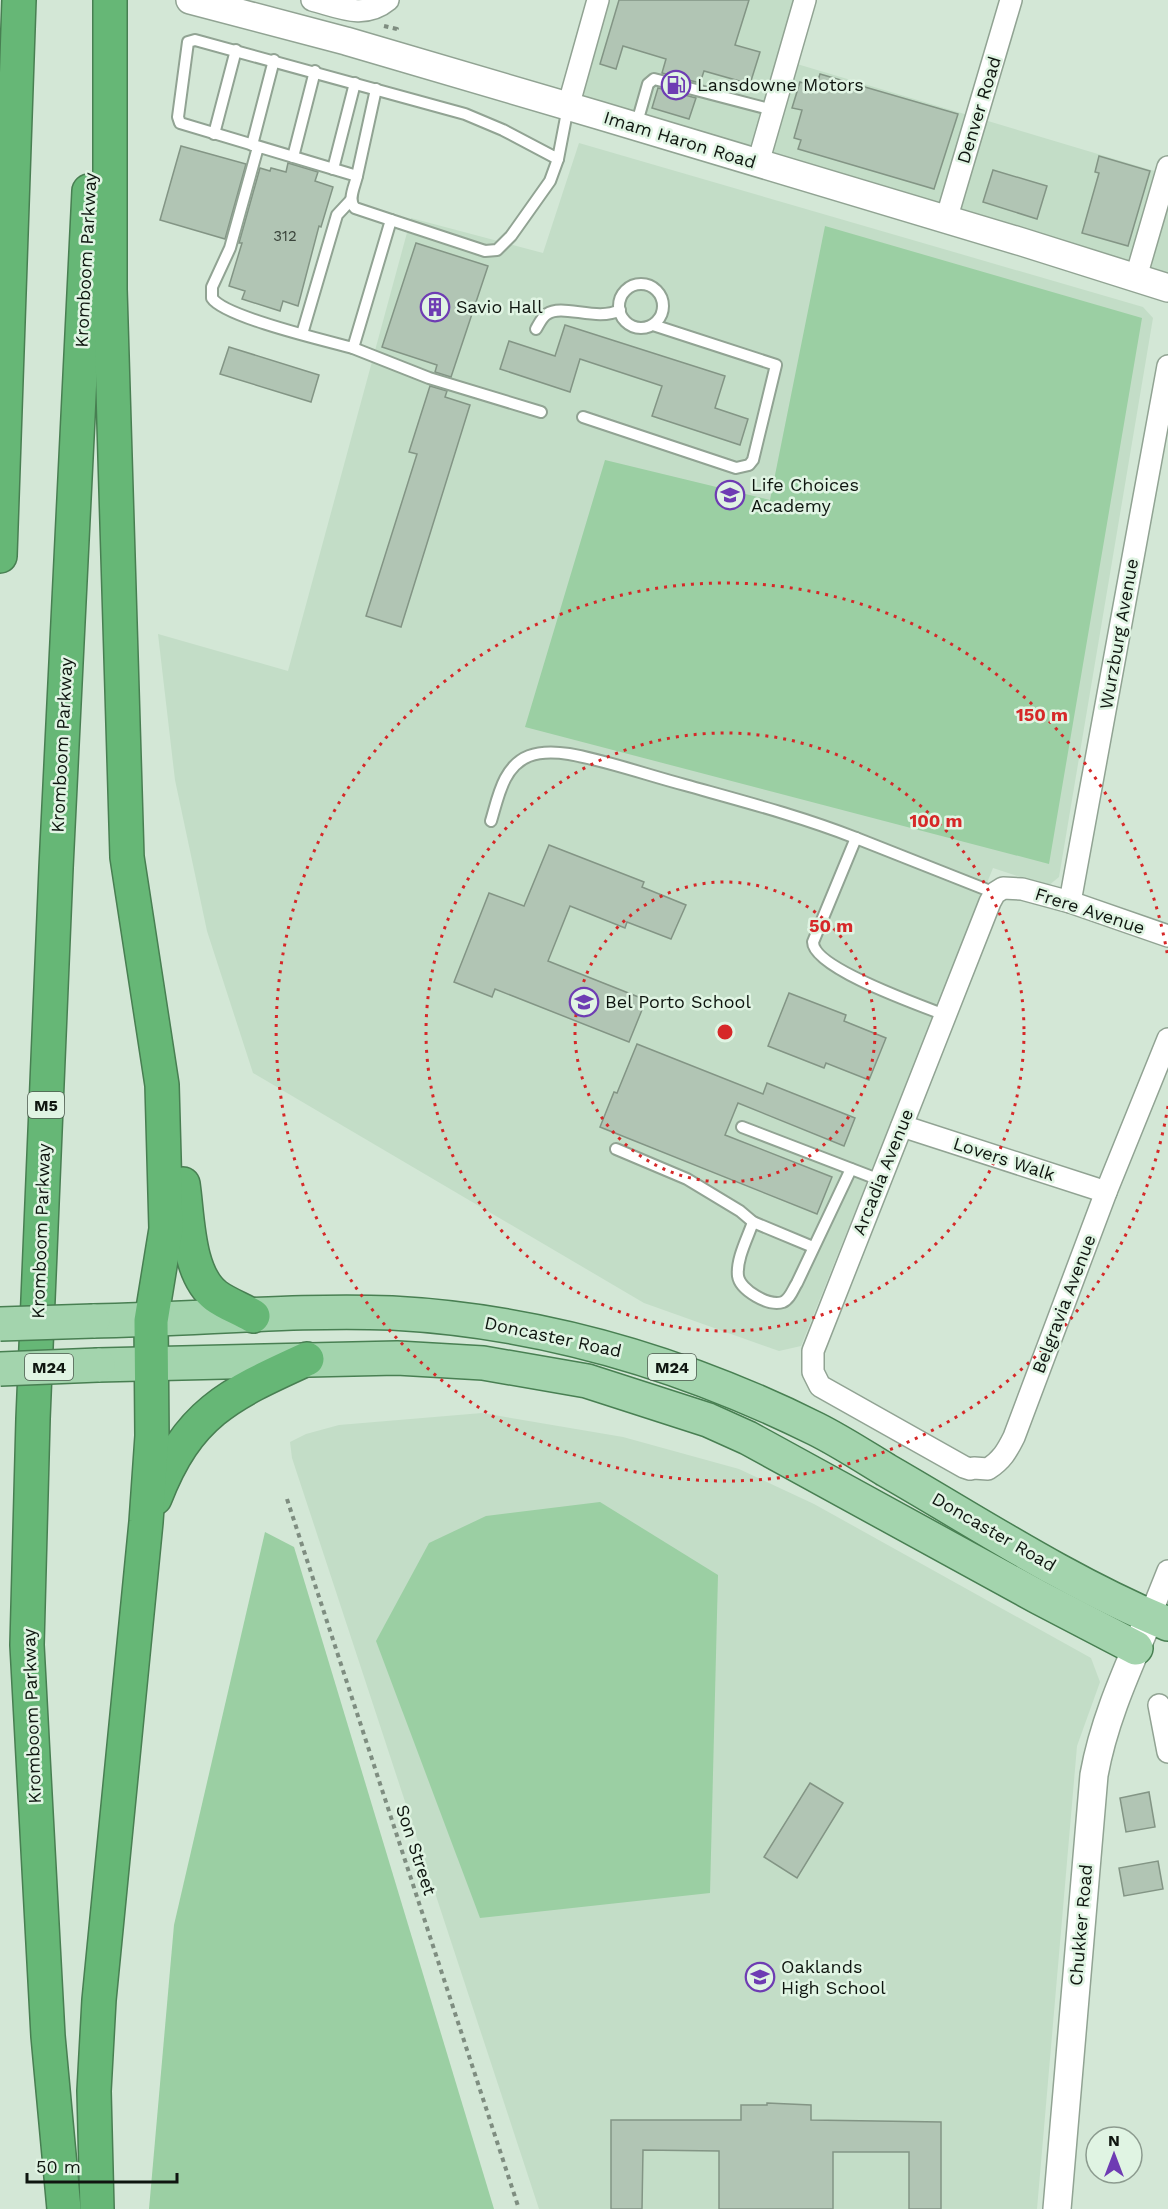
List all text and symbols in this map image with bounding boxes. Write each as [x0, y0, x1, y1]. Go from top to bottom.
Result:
street label: Denver Road [952, 54, 1005, 166]
fuel station icon: Lansdowne Motors [660, 69, 692, 101]
place label: Lansdowne Motors [697, 74, 864, 95]
street label: Imam Haron Road [601, 106, 759, 173]
street label: Kromboom Parkway [70, 171, 101, 348]
house number: 312 [273, 227, 297, 245]
building icon: Savio Hall [419, 291, 451, 323]
place label: Savio Hall [456, 296, 543, 317]
place label: Life Choices Academy [751, 474, 859, 516]
school or university icon: Life Choices Academy [714, 479, 746, 511]
street label: Wurzburg Avenue [1095, 557, 1142, 711]
street label: Kromboom Parkway [46, 656, 77, 833]
text: 150 m [1016, 704, 1068, 725]
text: 100 m [909, 810, 963, 831]
street label: Frere Avenue [1033, 883, 1148, 938]
text: 50 m [809, 915, 853, 936]
school or university icon: Bel Porto School [568, 986, 600, 1018]
place label: Bel Porto School [605, 991, 751, 1012]
centre of rings [715, 1022, 735, 1042]
road number: M5 [28, 1092, 64, 1118]
street label: Arcadia Avenue [848, 1106, 917, 1238]
street label: Lovers Walk [951, 1132, 1058, 1185]
street label: Kromboom Parkway [27, 1142, 54, 1319]
street label: Belgravia Avenue [1027, 1231, 1100, 1376]
street label: Doncaster Road [483, 1312, 624, 1361]
road number: M24 [25, 1354, 73, 1380]
road number: M24 [648, 1354, 696, 1380]
street label: Doncaster Road [929, 1488, 1060, 1576]
street label: Kromboom Parkway [18, 1627, 45, 1804]
street label: Son Street [392, 1802, 441, 1898]
street label: Chukker Road [1065, 1863, 1096, 1987]
place label: Oaklands High School [781, 1956, 886, 1998]
school or university icon: Oaklands High School [744, 1961, 776, 1993]
north arrow [1084, 2125, 1144, 2185]
text: N [1108, 2131, 1120, 2150]
scale bar [27, 2146, 177, 2184]
text: 50 m [36, 2156, 81, 2177]

